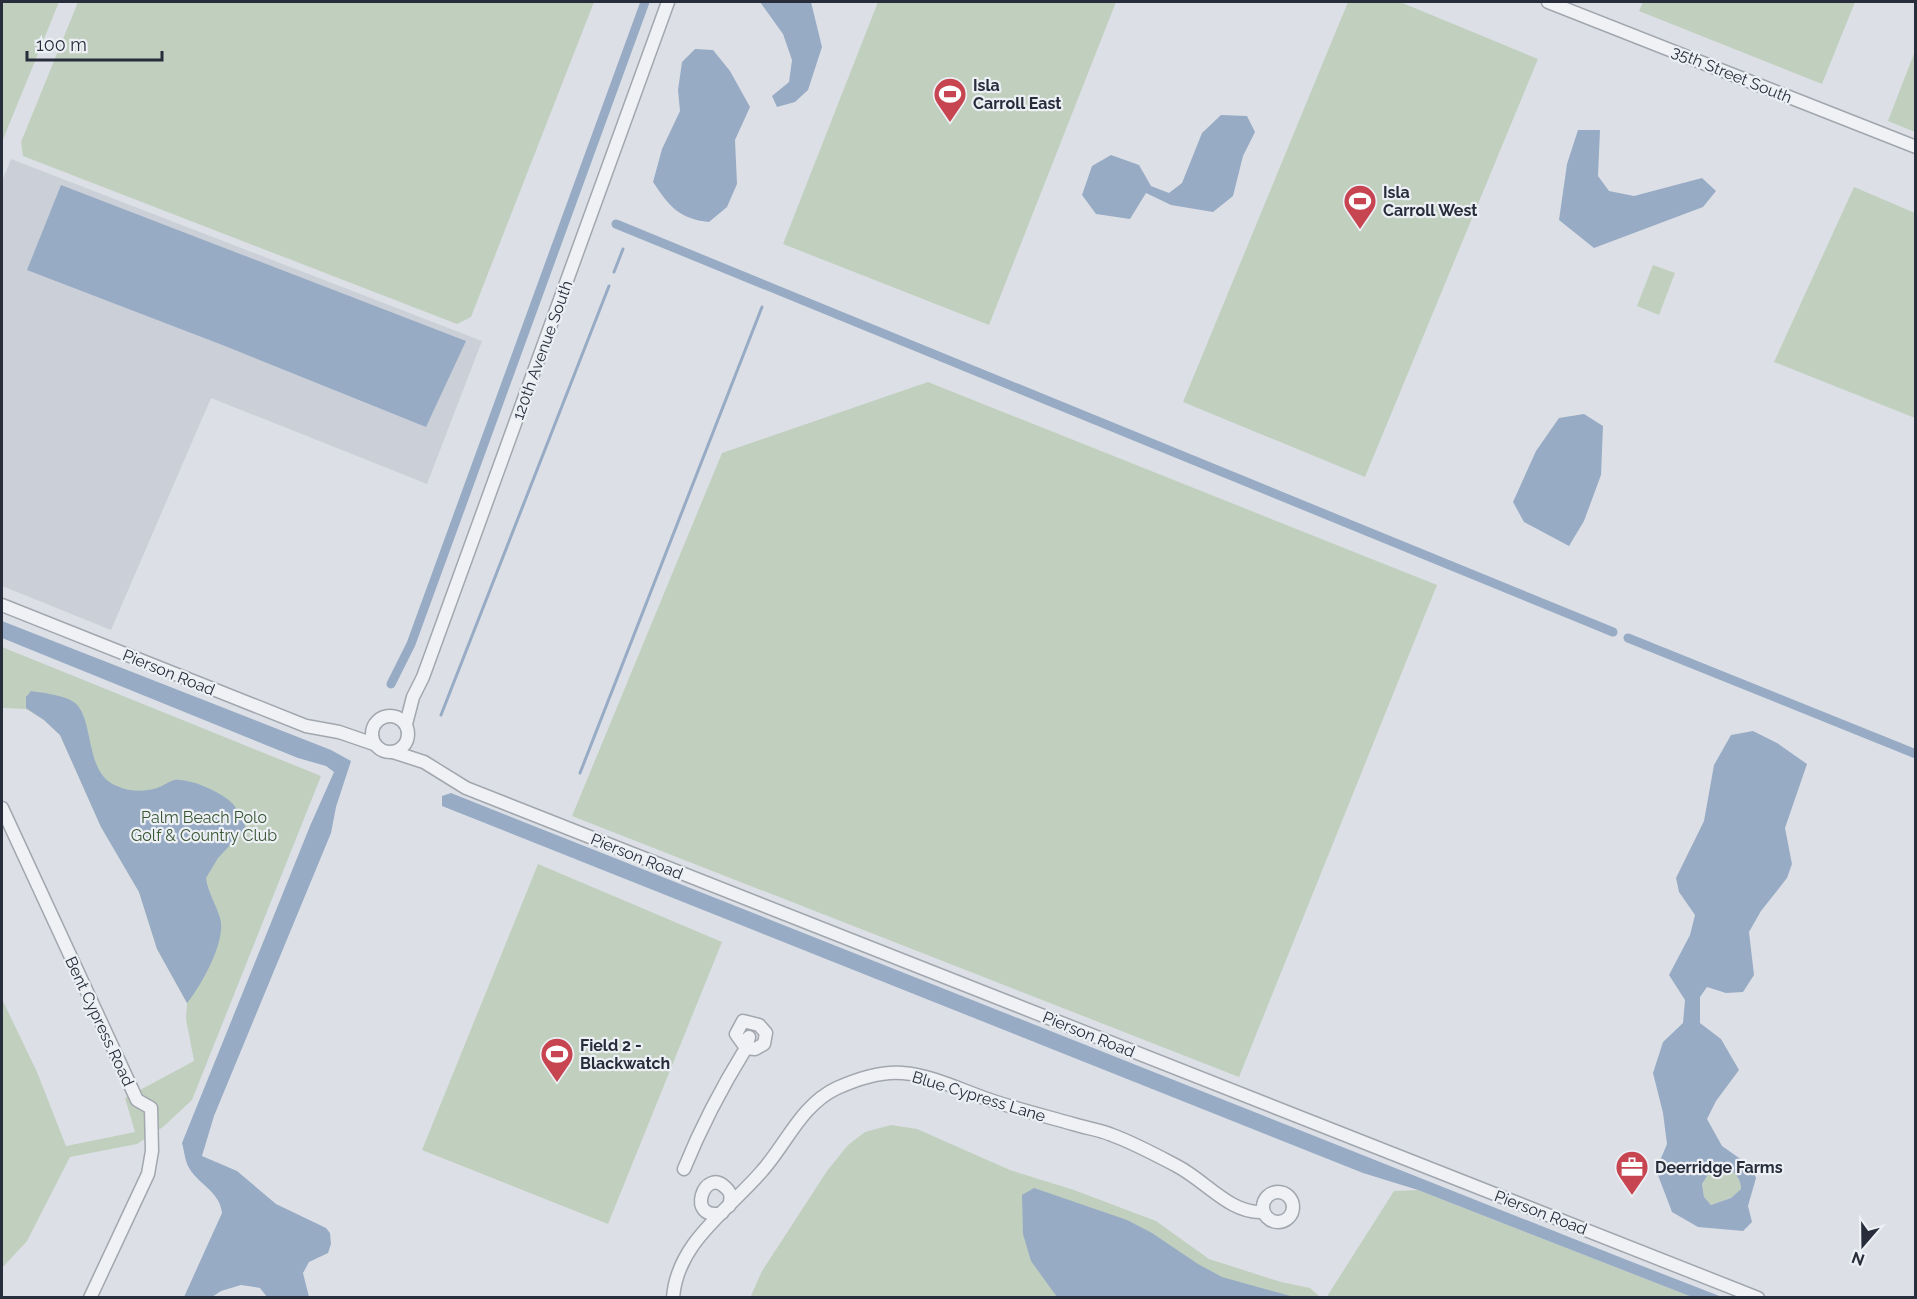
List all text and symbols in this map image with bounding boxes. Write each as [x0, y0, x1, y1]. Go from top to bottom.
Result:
scale bar [27, 24, 162, 62]
text: 100 m [36, 34, 87, 55]
street label: 35th Street South [1669, 42, 1795, 107]
sports icon: Isla Carroll East [932, 76, 968, 123]
place label: Isla Carroll East [973, 76, 1062, 113]
sports icon: Isla Carroll West [1342, 183, 1378, 230]
place label: Isla Carroll West [1383, 183, 1477, 220]
street label: 120th Avenue South [508, 278, 577, 422]
street label: Pierson Road [120, 645, 218, 700]
park label: Palm Beach Polo Golf & Country Club [131, 808, 277, 845]
street label: Pierson Road [588, 829, 686, 884]
street label: Bent Cypress Road [61, 953, 138, 1089]
street label: Pierson Road [1040, 1007, 1138, 1062]
sports icon: Field 2 - Blackwatch [539, 1036, 575, 1083]
place label: Field 2 - Blackwatch [580, 1036, 670, 1073]
street label: Blue Cypress Lane [910, 1067, 1048, 1126]
office icon: Deerridge Farms [1614, 1149, 1650, 1196]
place label: Deerridge Farms [1655, 1158, 1783, 1177]
street label: Pierson Road [1492, 1186, 1590, 1239]
north arrow [1833, 1215, 1893, 1275]
text: N [1849, 1248, 1867, 1270]

